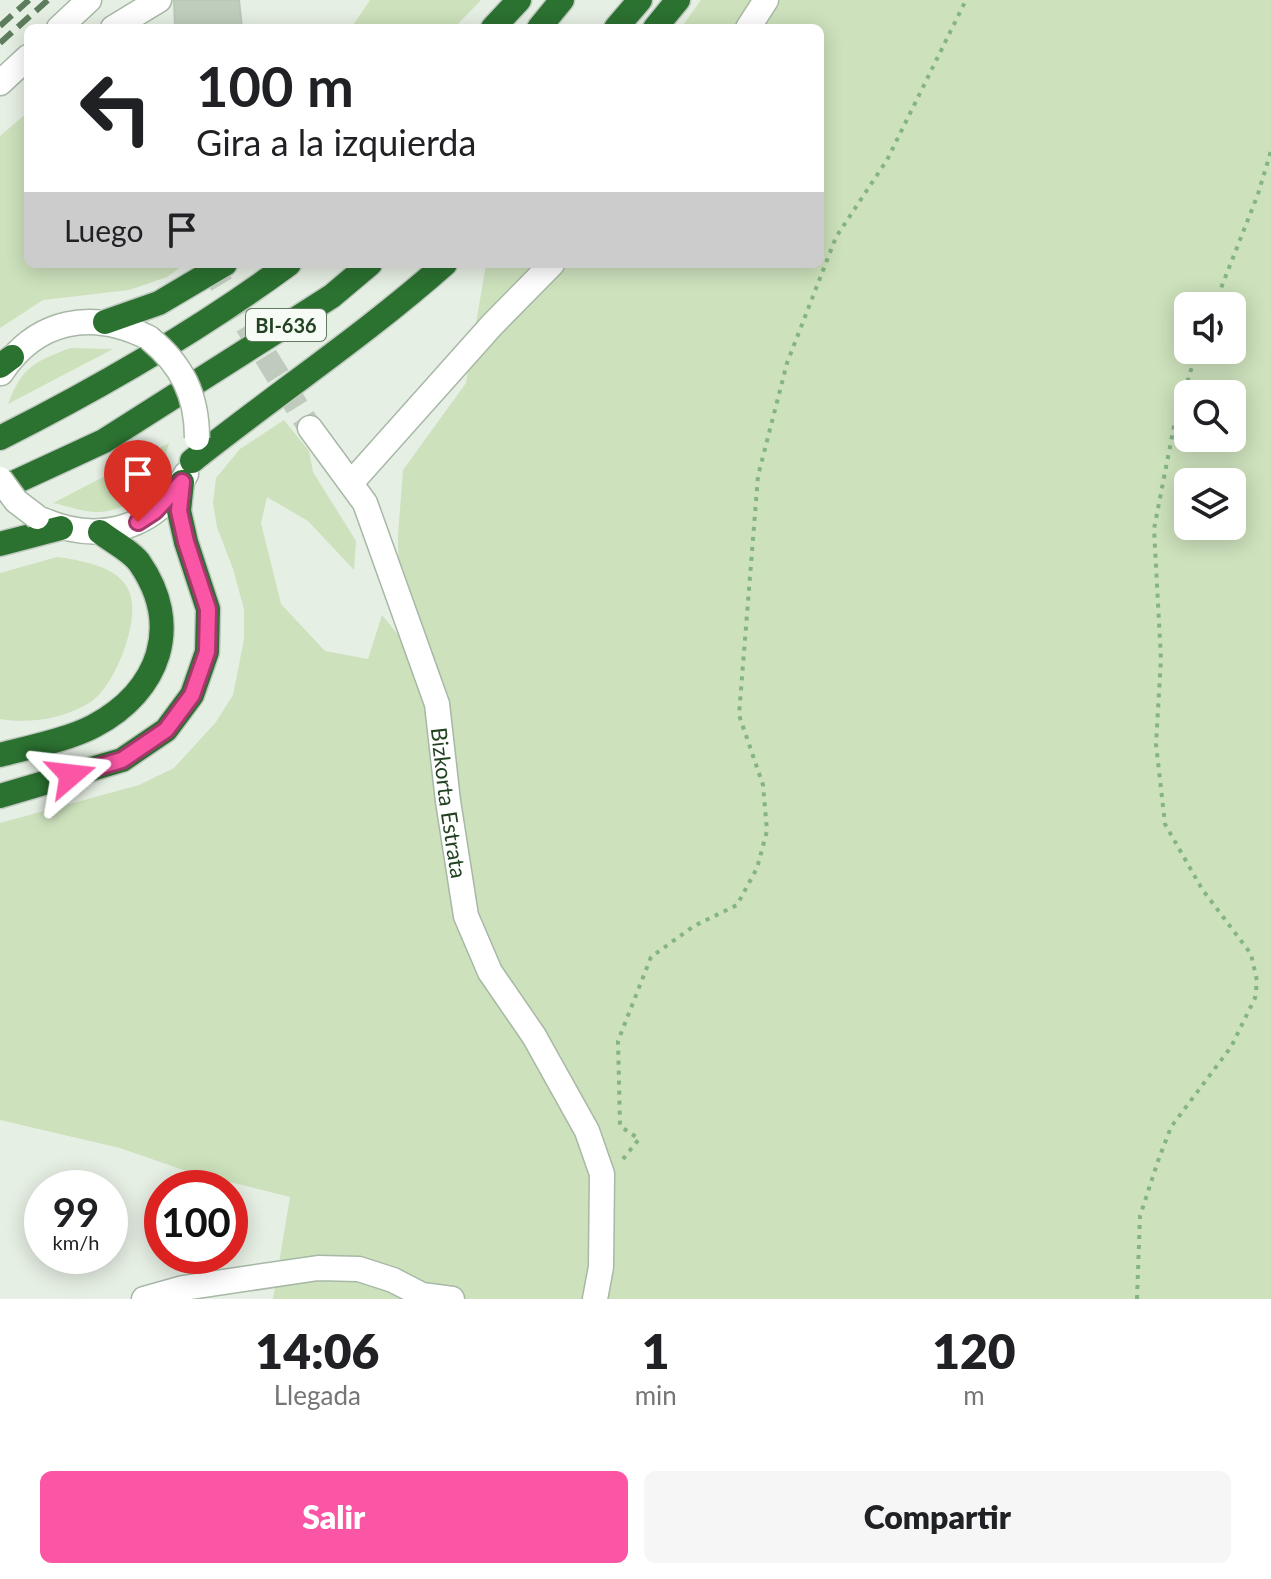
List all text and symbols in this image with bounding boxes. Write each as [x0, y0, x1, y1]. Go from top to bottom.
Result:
text: 100 m [196, 52, 354, 119]
icon: left [64, 56, 168, 160]
text: Gira a la izquierda [196, 120, 476, 164]
icon: arrive [160, 208, 204, 252]
text: Luego [64, 212, 144, 248]
map controls [1174, 292, 1246, 540]
button: sound [1174, 292, 1246, 364]
road number: BI-636 [246, 309, 326, 341]
button: search [1174, 380, 1246, 452]
pin [104, 440, 172, 522]
icon: arrive [116, 452, 160, 496]
button: layers [1174, 468, 1246, 540]
street label: Bizkorta Estrata [426, 726, 473, 880]
position arrow [29, 733, 113, 817]
speed limit sign: 100 [144, 1170, 248, 1274]
text: 99 [53, 1188, 99, 1236]
text: km/h [53, 1230, 99, 1254]
text: 14:06 [255, 1322, 379, 1379]
text: 1 [642, 1322, 670, 1379]
text: 120 [932, 1322, 1016, 1379]
text: Llegada [274, 1379, 361, 1411]
text: min [635, 1379, 677, 1411]
text: m [963, 1379, 985, 1411]
button: Salir [40, 1471, 628, 1563]
button: Compartir [644, 1471, 1231, 1563]

